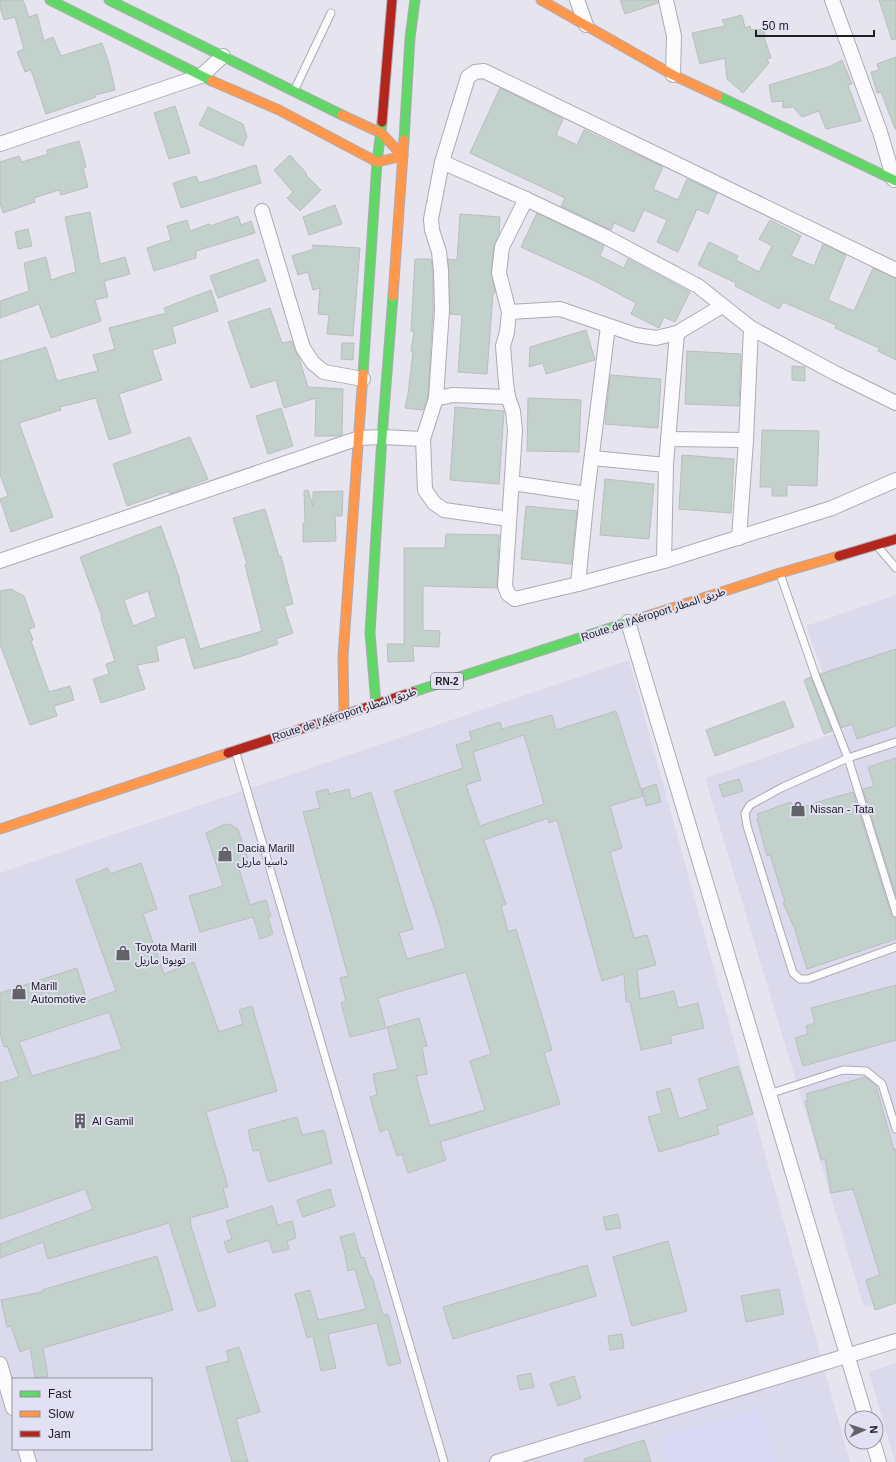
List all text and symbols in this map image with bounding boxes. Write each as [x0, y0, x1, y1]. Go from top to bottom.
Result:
scale bar [756, 12, 874, 38]
text: 50 m [762, 19, 789, 33]
street label: Route de l'Aéroport طريق المطار [579, 585, 727, 644]
road number: RN-2 [431, 673, 463, 689]
street label: Route de l'Aéroport طريق المطار [270, 685, 418, 744]
shop icon: Nissan - Tata [789, 800, 807, 818]
place label: Nissan - Tata [810, 803, 875, 815]
place label: Dacia Marill داسيا ماريل [237, 842, 294, 868]
shop icon: Dacia Marill داسيا ماريل [216, 845, 234, 863]
place label: Toyota Marill تويوتا ماريل [135, 941, 197, 967]
shop icon: Toyota Marill تويوتا ماريل [114, 944, 132, 962]
place label: Marill Automotive [31, 980, 86, 1005]
shop icon: Marill Automotive [10, 983, 28, 1001]
building icon: Al Gamil [71, 1112, 89, 1130]
place label: Al Gamil [92, 1115, 134, 1127]
legend [12, 1378, 152, 1450]
text: Fast [48, 1387, 72, 1401]
text: Slow [48, 1407, 74, 1421]
north arrow [844, 1410, 884, 1450]
text: N [868, 1425, 880, 1434]
text: Jam [48, 1427, 71, 1441]

